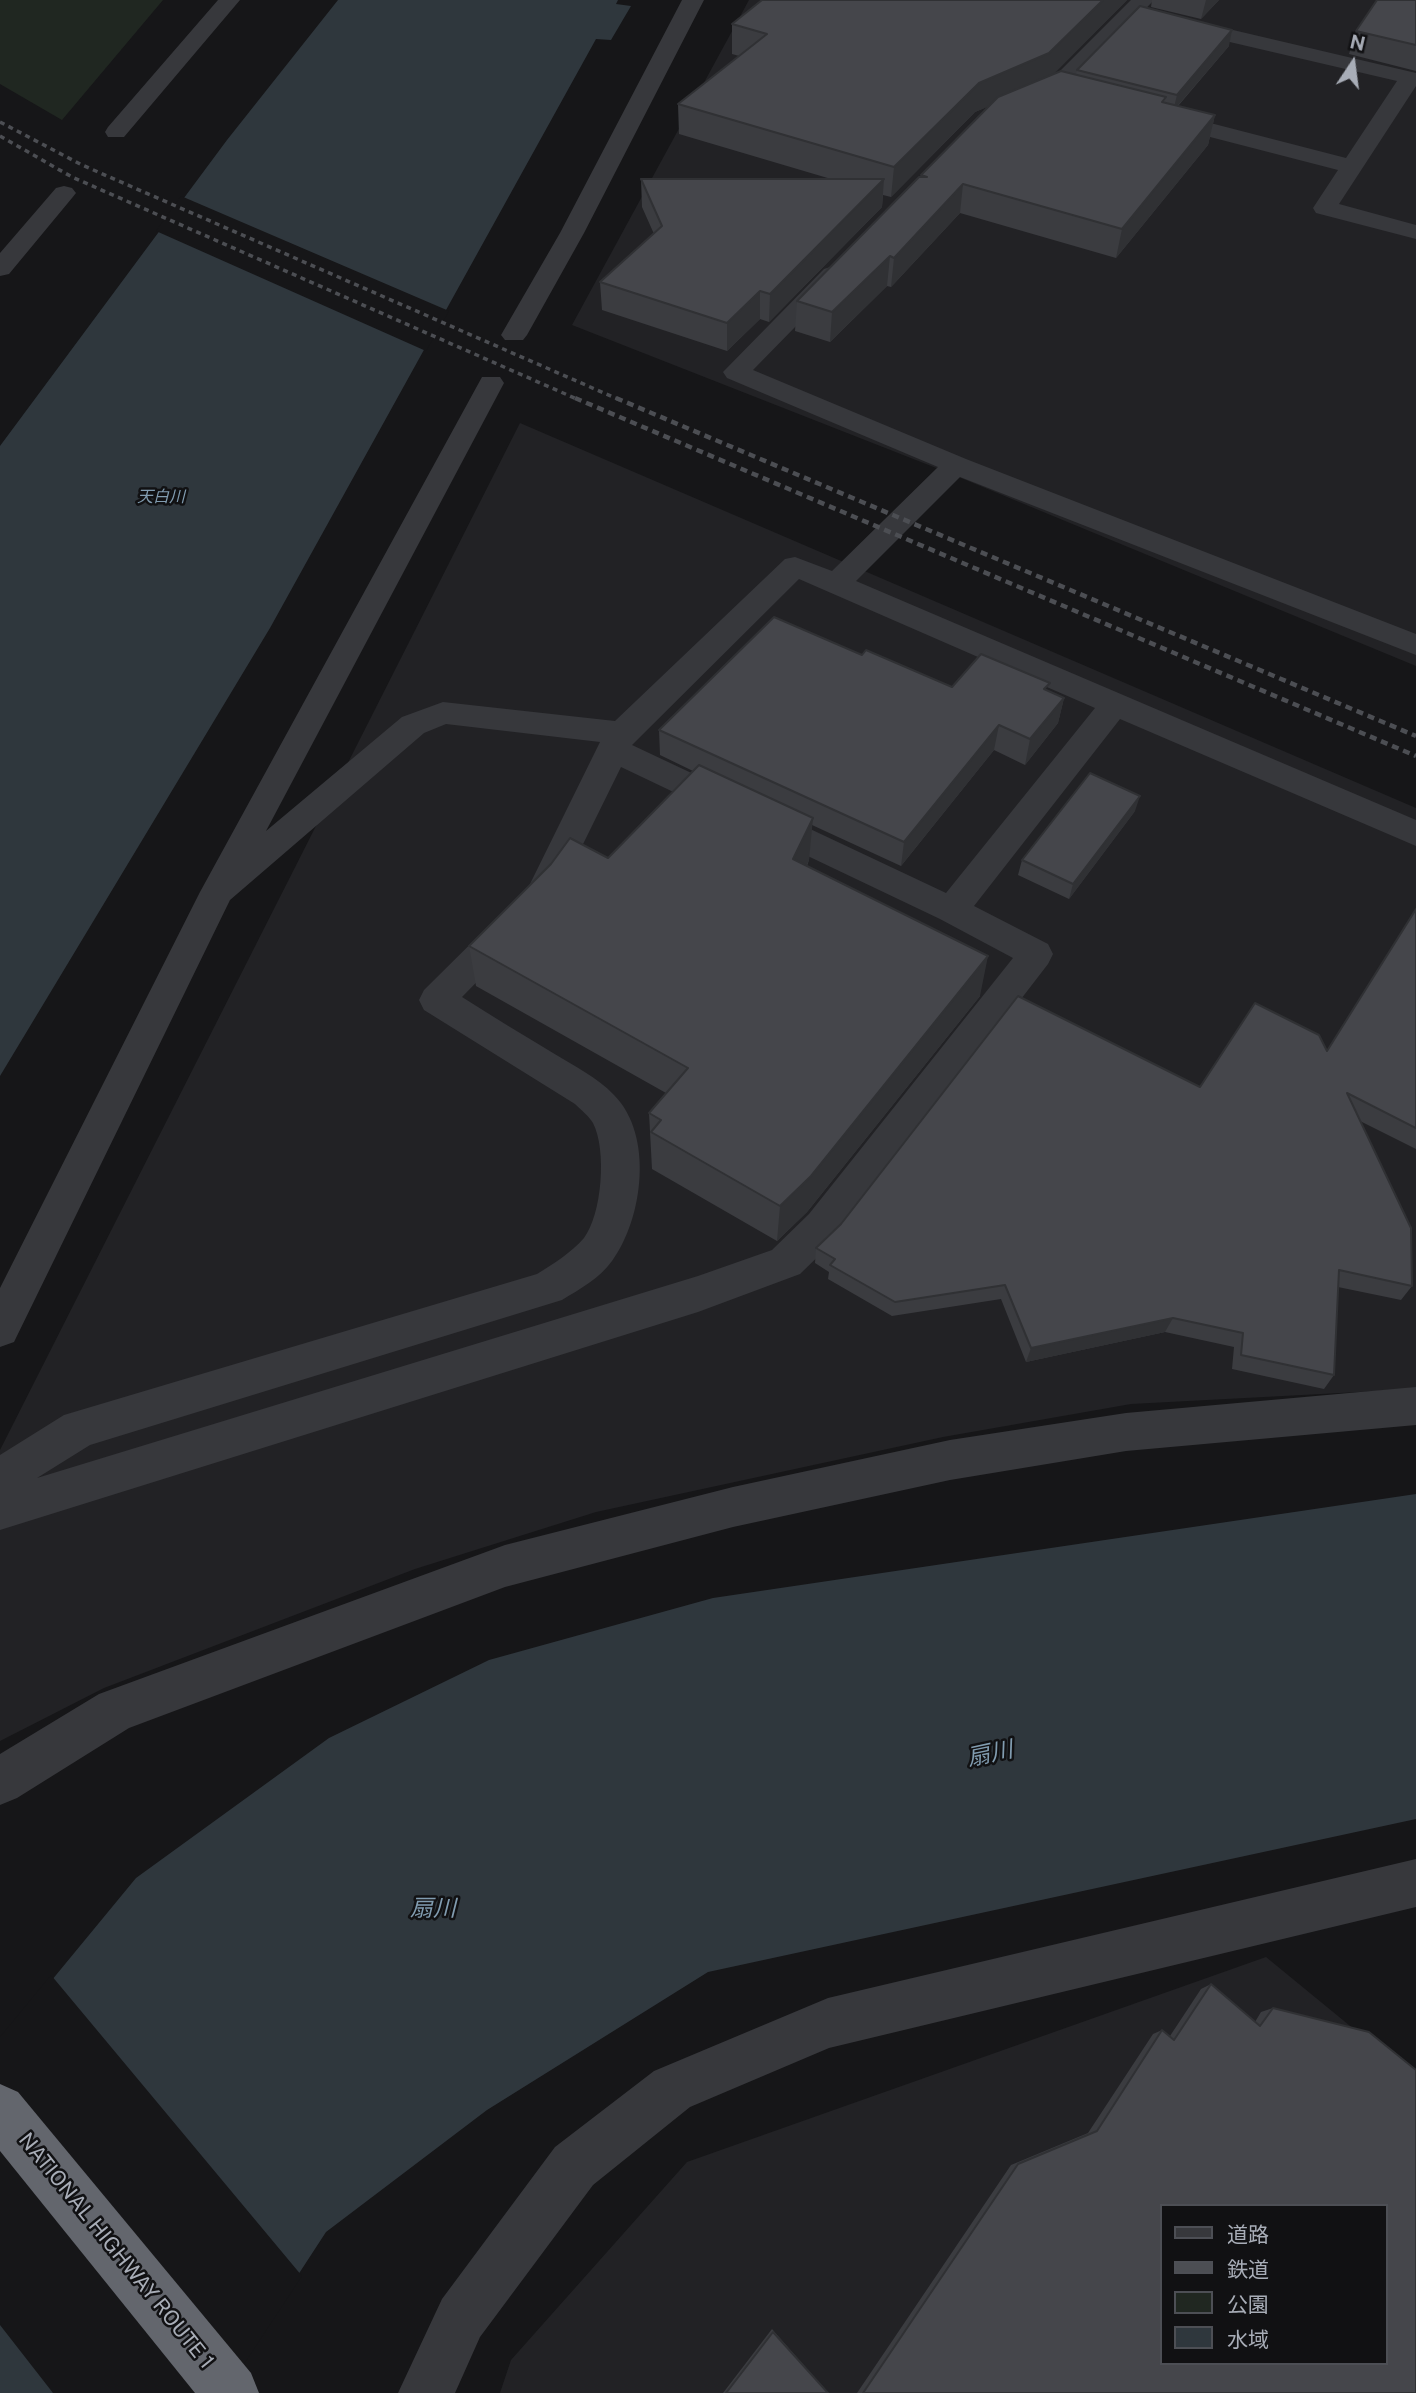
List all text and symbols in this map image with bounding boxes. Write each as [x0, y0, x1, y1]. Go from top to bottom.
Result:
north arrow [1318, 28, 1388, 98]
text: N [1348, 30, 1367, 55]
water label: 天白川 [137, 487, 185, 507]
water label: 扇川 [965, 1736, 1015, 1772]
water label: 扇川 [410, 1895, 456, 1923]
street label: NATIONAL HIGHWAY ROUTE 1 [13, 2128, 219, 2374]
legend [1160, 2204, 1388, 2365]
text: 道路 [1227, 2222, 1269, 2247]
text: 鉄道 [1227, 2257, 1269, 2282]
text: 公園 [1227, 2292, 1269, 2317]
text: 水域 [1227, 2327, 1269, 2352]

